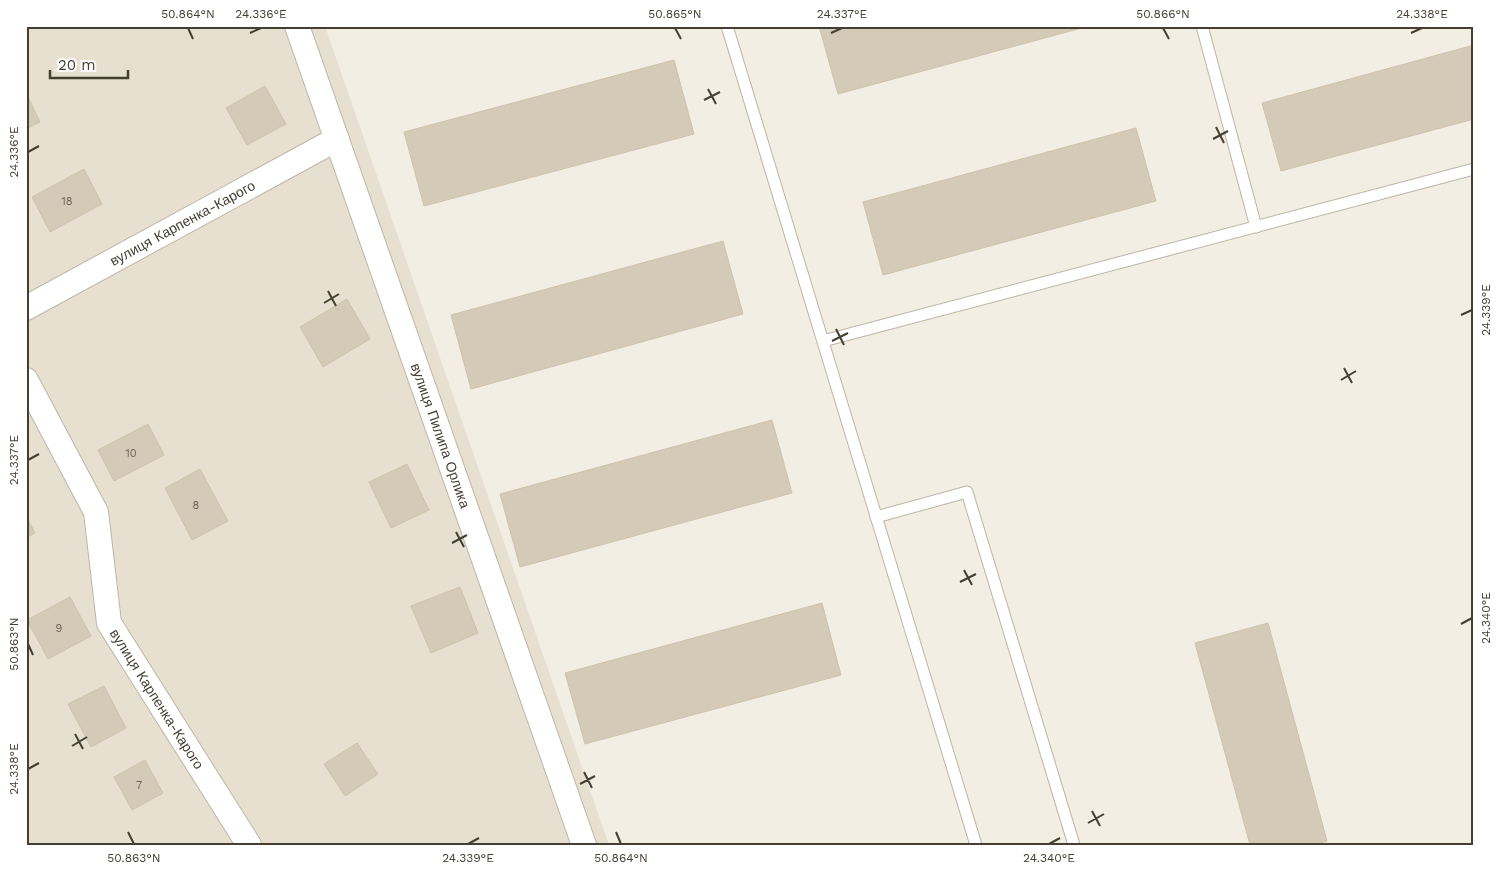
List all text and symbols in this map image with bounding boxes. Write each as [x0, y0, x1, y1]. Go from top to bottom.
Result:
text: 50.864°N [161, 7, 215, 21]
text: 24.336°E [235, 7, 287, 21]
text: 50.865°N [648, 7, 702, 21]
text: 24.337°E [817, 7, 868, 21]
text: 50.866°N [1136, 7, 1190, 21]
text: 24.338°E [1396, 7, 1448, 21]
scale bar [50, 48, 128, 80]
text: 20 m [58, 56, 96, 74]
text: 24.336°E [7, 126, 21, 178]
street label: вулиця Карпенка-Карого [107, 177, 258, 269]
house number: 18 [61, 195, 73, 208]
text: 24.339°E [1479, 284, 1493, 336]
street label: вулиця Пилипа Орлика [408, 361, 473, 510]
text: 24.337°E [7, 434, 21, 485]
house number: 10 [125, 447, 137, 460]
house number: 8 [193, 499, 200, 512]
text: 24.340°E [1479, 592, 1493, 644]
text: 50.863°N [7, 617, 21, 671]
house number: 9 [56, 622, 63, 635]
street label: вулиця Карпенка-Карого [107, 626, 207, 772]
text: 24.338°E [7, 743, 21, 795]
house number: 7 [136, 779, 142, 792]
text: 50.863°N [107, 851, 161, 865]
text: 24.339°E [442, 851, 494, 865]
text: 50.864°N [594, 851, 648, 865]
text: 24.340°E [1023, 851, 1075, 865]

